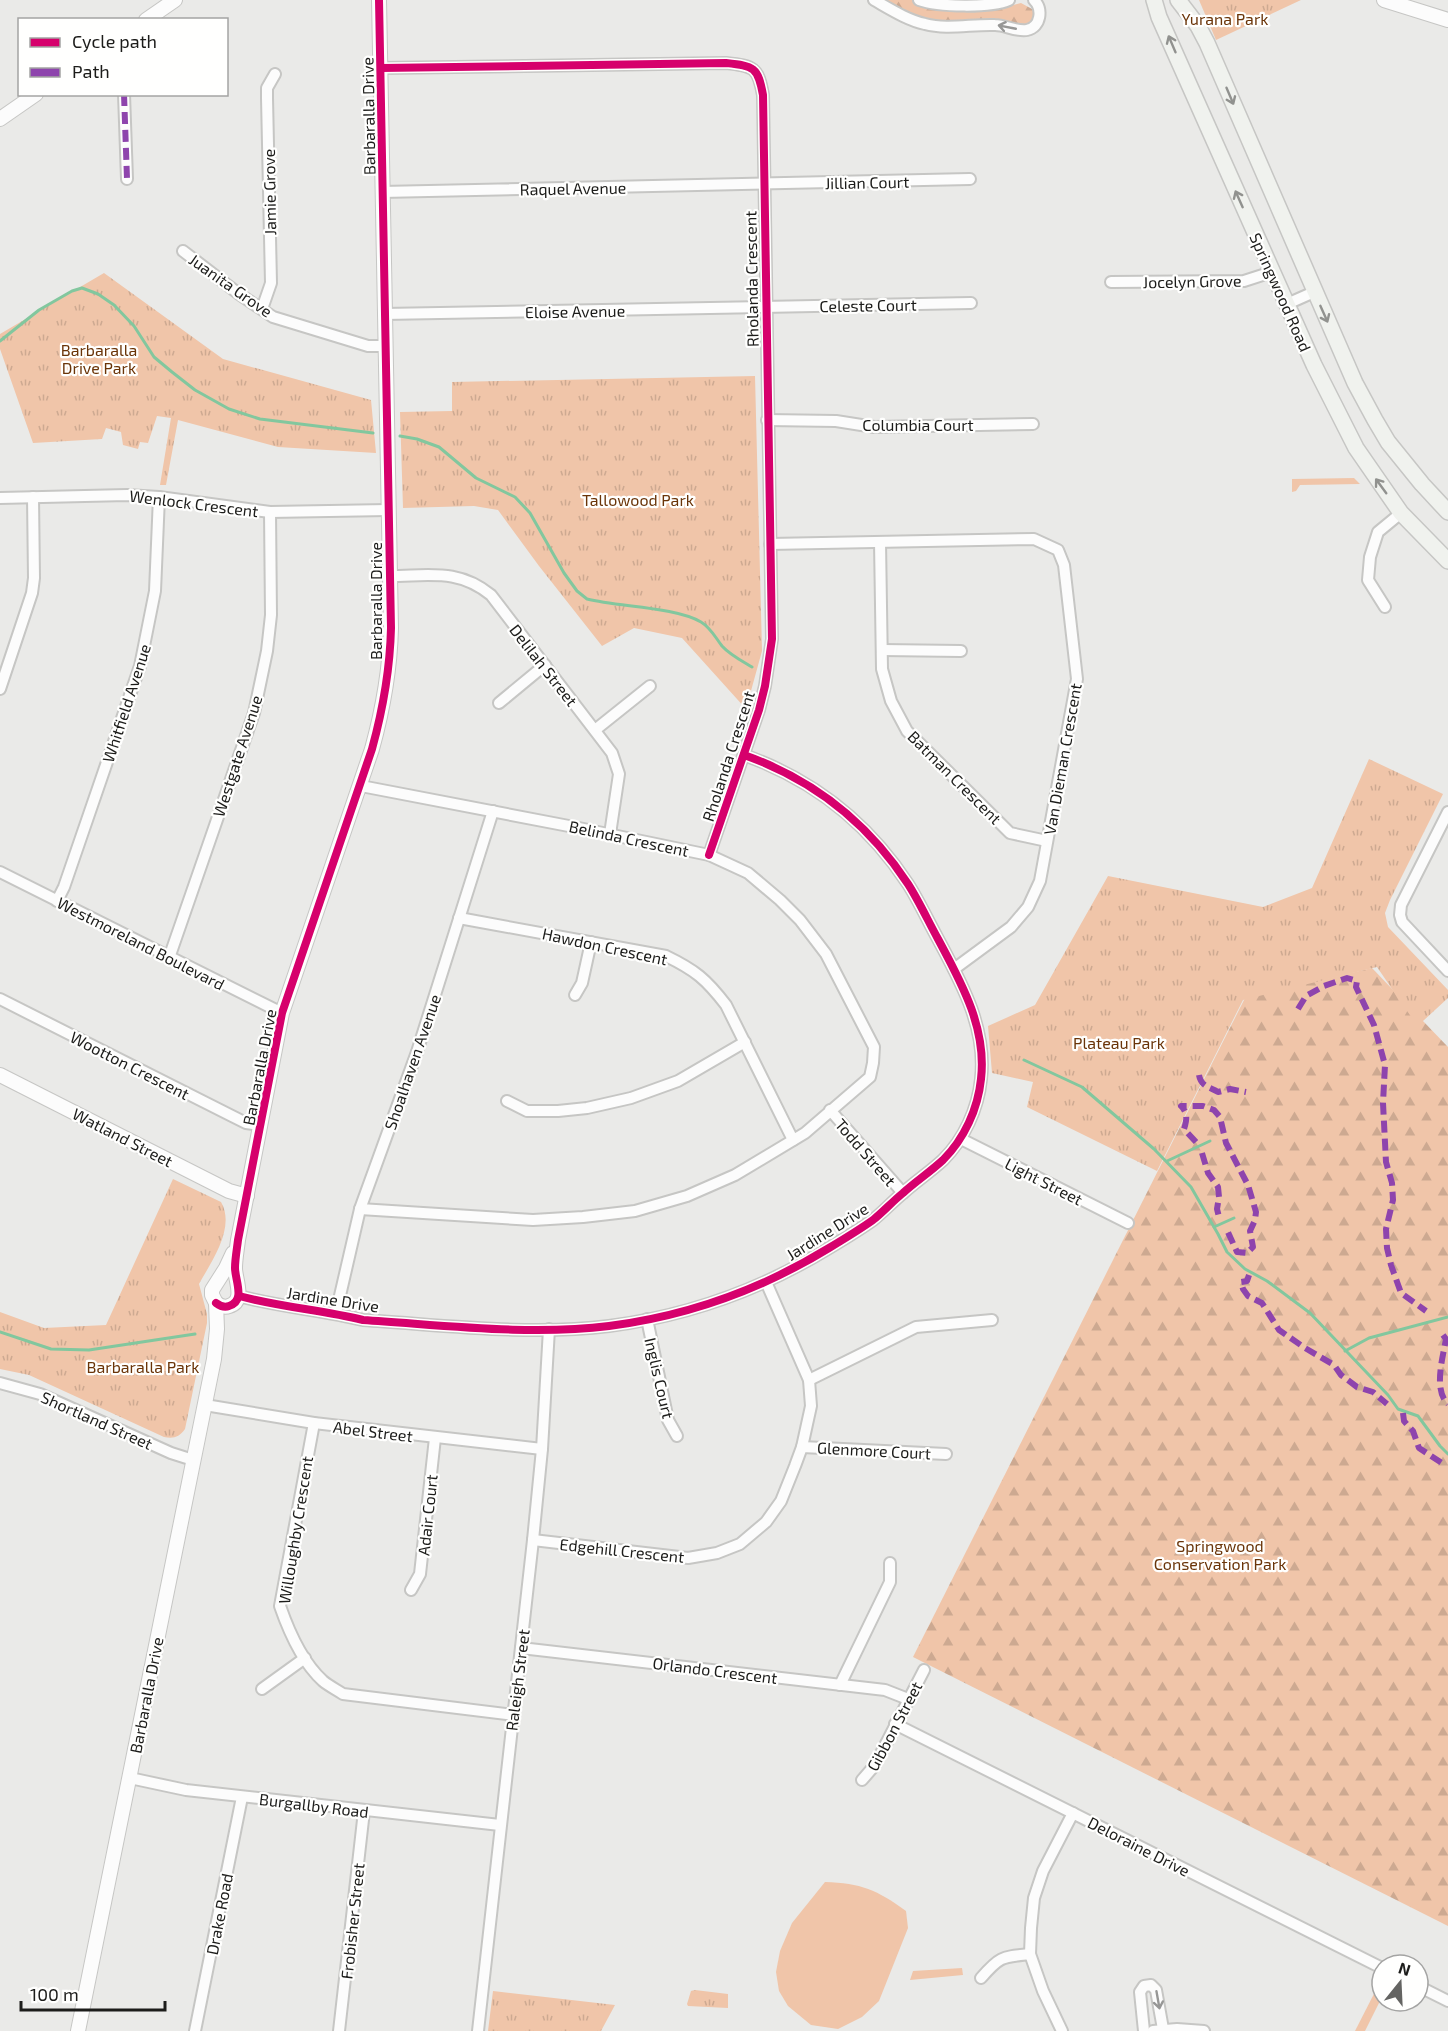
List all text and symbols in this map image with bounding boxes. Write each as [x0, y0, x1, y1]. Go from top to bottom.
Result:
park label: Yurana Park [1182, 9, 1268, 28]
legend [18, 18, 228, 96]
one-way arrow [997, 21, 1017, 32]
text: Cycle path [72, 30, 157, 52]
one-way arrow [1166, 36, 1177, 54]
street label: Barbaralla Drive [357, 57, 379, 175]
text: Path [72, 60, 110, 82]
one-way arrow [1225, 87, 1237, 105]
street label: Jamie Grove [259, 149, 279, 235]
street label: Jillian Court [825, 172, 909, 192]
street label: Raquel Avenue [520, 178, 626, 198]
one-way arrow [1233, 190, 1245, 208]
street label: Rholanda Crescent [740, 211, 762, 347]
street label: Springwood Road [1246, 230, 1316, 354]
street label: Juanita Grove [186, 249, 276, 321]
street label: Jocelyn Grove [1142, 271, 1242, 291]
street label: Celeste Court [819, 295, 917, 315]
street label: Eloise Avenue [525, 301, 625, 321]
one-way arrow [1319, 304, 1331, 322]
park label: Barbaralla Drive Park [61, 340, 137, 377]
street label: Columbia Court [862, 415, 974, 434]
one-way arrow [1375, 478, 1388, 494]
street label: Wenlock Crescent [128, 486, 260, 520]
park label: Tallowood Park [582, 490, 694, 509]
street label: Barbaralla Drive [366, 542, 385, 660]
street label: Delilah Street [506, 620, 582, 710]
street label: Whitfield Avenue [98, 641, 154, 765]
street label: Van Dieman Crescent [1039, 682, 1085, 836]
street label: Rholanda Crescent [698, 688, 758, 824]
street label: Westgate Avenue [208, 693, 266, 819]
street label: Batman Crescent [904, 726, 1006, 828]
street label: Belinda Crescent [567, 816, 691, 860]
street label: Westmoreland Boulevard [54, 892, 228, 994]
street label: Hawdon Crescent [541, 923, 669, 969]
street label: Shoalhaven Avenue [380, 992, 444, 1132]
street label: Barbaralla Drive [238, 1007, 280, 1127]
street label: Wootton Crescent [67, 1027, 193, 1103]
park label: Plateau Park [1073, 1033, 1165, 1052]
street label: Watland Street [70, 1104, 176, 1170]
street label: Todd Street [832, 1114, 900, 1190]
street label: Light Street [1002, 1153, 1086, 1209]
street label: Jardine Drive [783, 1198, 871, 1264]
street label: Jardine Drive [286, 1282, 380, 1316]
street label: Inglis Court [641, 1336, 679, 1420]
park label: Barbaralla Park [87, 1357, 199, 1376]
street label: Shortland Street [38, 1387, 156, 1453]
street label: Abel Street [332, 1417, 414, 1445]
street label: Glenmore Court [817, 1438, 931, 1462]
street label: Willoughby Crescent [274, 1455, 316, 1605]
street label: Adair Court [413, 1474, 441, 1556]
street label: Edgehill Crescent [559, 1534, 685, 1566]
park label: Springwood Conservation Park [1154, 1536, 1286, 1573]
street label: Raleigh Street [501, 1628, 533, 1732]
street label: Barbaralla Drive [125, 1635, 167, 1755]
street label: Orlando Crescent [652, 1653, 778, 1687]
street label: Gibbon Street [862, 1678, 926, 1774]
street label: Burgallby Road [258, 1789, 370, 1821]
street label: Deloraine Drive [1085, 1812, 1193, 1880]
street label: Frobisher Street [336, 1862, 368, 1980]
street label: Drake Road [202, 1872, 236, 1956]
north arrow [1370, 1953, 1430, 2013]
text: N [1396, 1957, 1413, 1979]
scale bar [21, 1974, 165, 2012]
text: 100 m [30, 1983, 79, 2005]
one-way arrow [1153, 1990, 1164, 2010]

